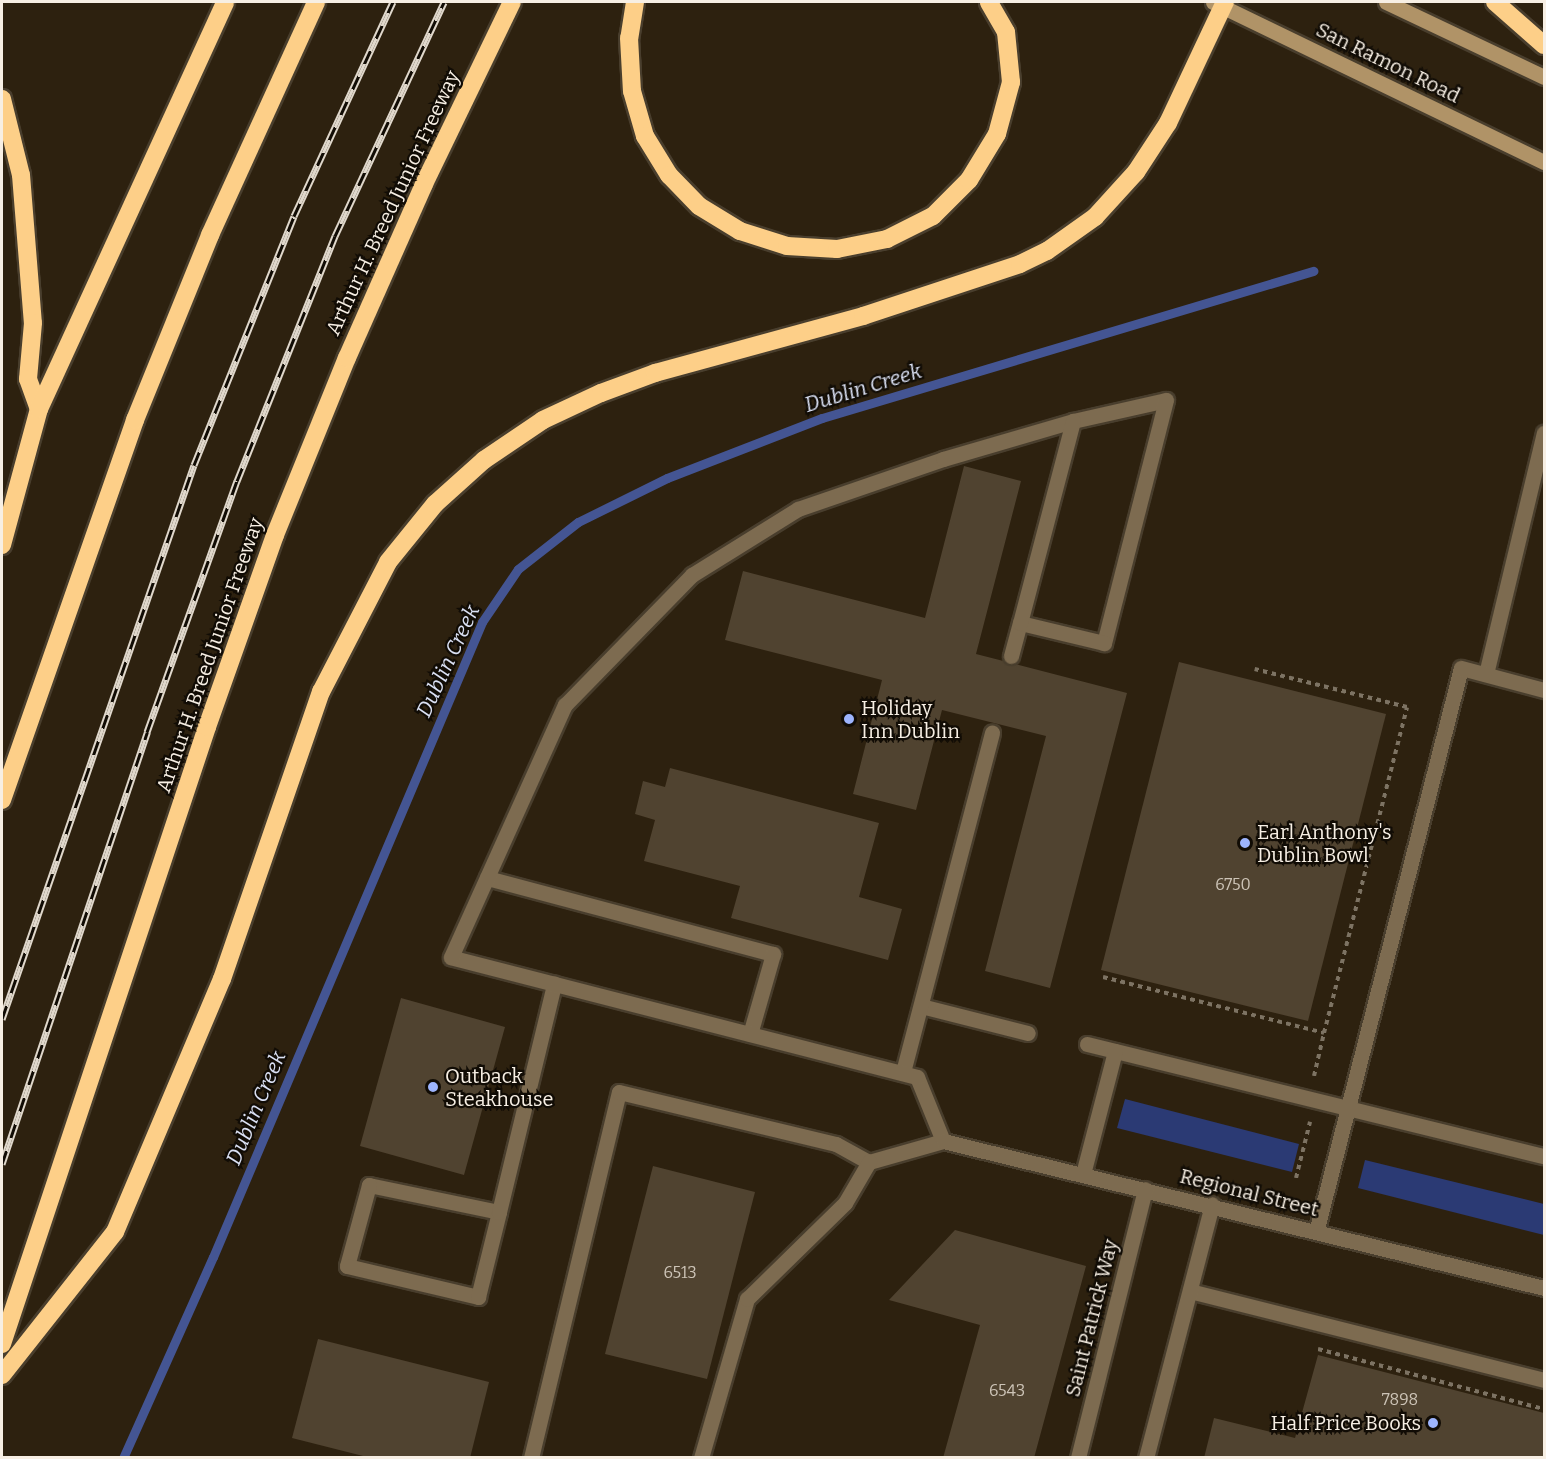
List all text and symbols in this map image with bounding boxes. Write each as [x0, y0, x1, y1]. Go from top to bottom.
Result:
street label: San Ramon Road [1312, 18, 1464, 108]
street label: Arthur H. Breed Junior Freeway [321, 67, 465, 339]
water label: Dublin Creek [801, 358, 925, 418]
street label: Arthur H. Breed Junior Freeway [152, 514, 268, 796]
water label: Dublin Creek [411, 601, 485, 721]
place label: Holiday Inn Dublin [861, 696, 960, 743]
marker: Holiday Inn Dublin [842, 712, 856, 726]
place label: Earl Anthony's Dublin Bowl [1257, 820, 1391, 867]
marker: Earl Anthony's Dublin Bowl [1238, 836, 1252, 850]
house number: 6750 [1215, 875, 1251, 895]
water label: Dublin Creek [221, 1047, 291, 1169]
place label: Outback Steakhouse [445, 1064, 553, 1111]
marker: Outback Steakhouse [426, 1080, 440, 1094]
street label: Regional Street [1177, 1164, 1321, 1222]
street label: Saint Patrick Way [1061, 1237, 1123, 1399]
house number: 6513 [663, 1263, 697, 1283]
house number: 6543 [989, 1381, 1025, 1401]
house number: 7898 [1382, 1390, 1418, 1410]
place label: Half Price Books [1271, 1411, 1421, 1435]
marker: Half Price Books [1426, 1416, 1440, 1430]

